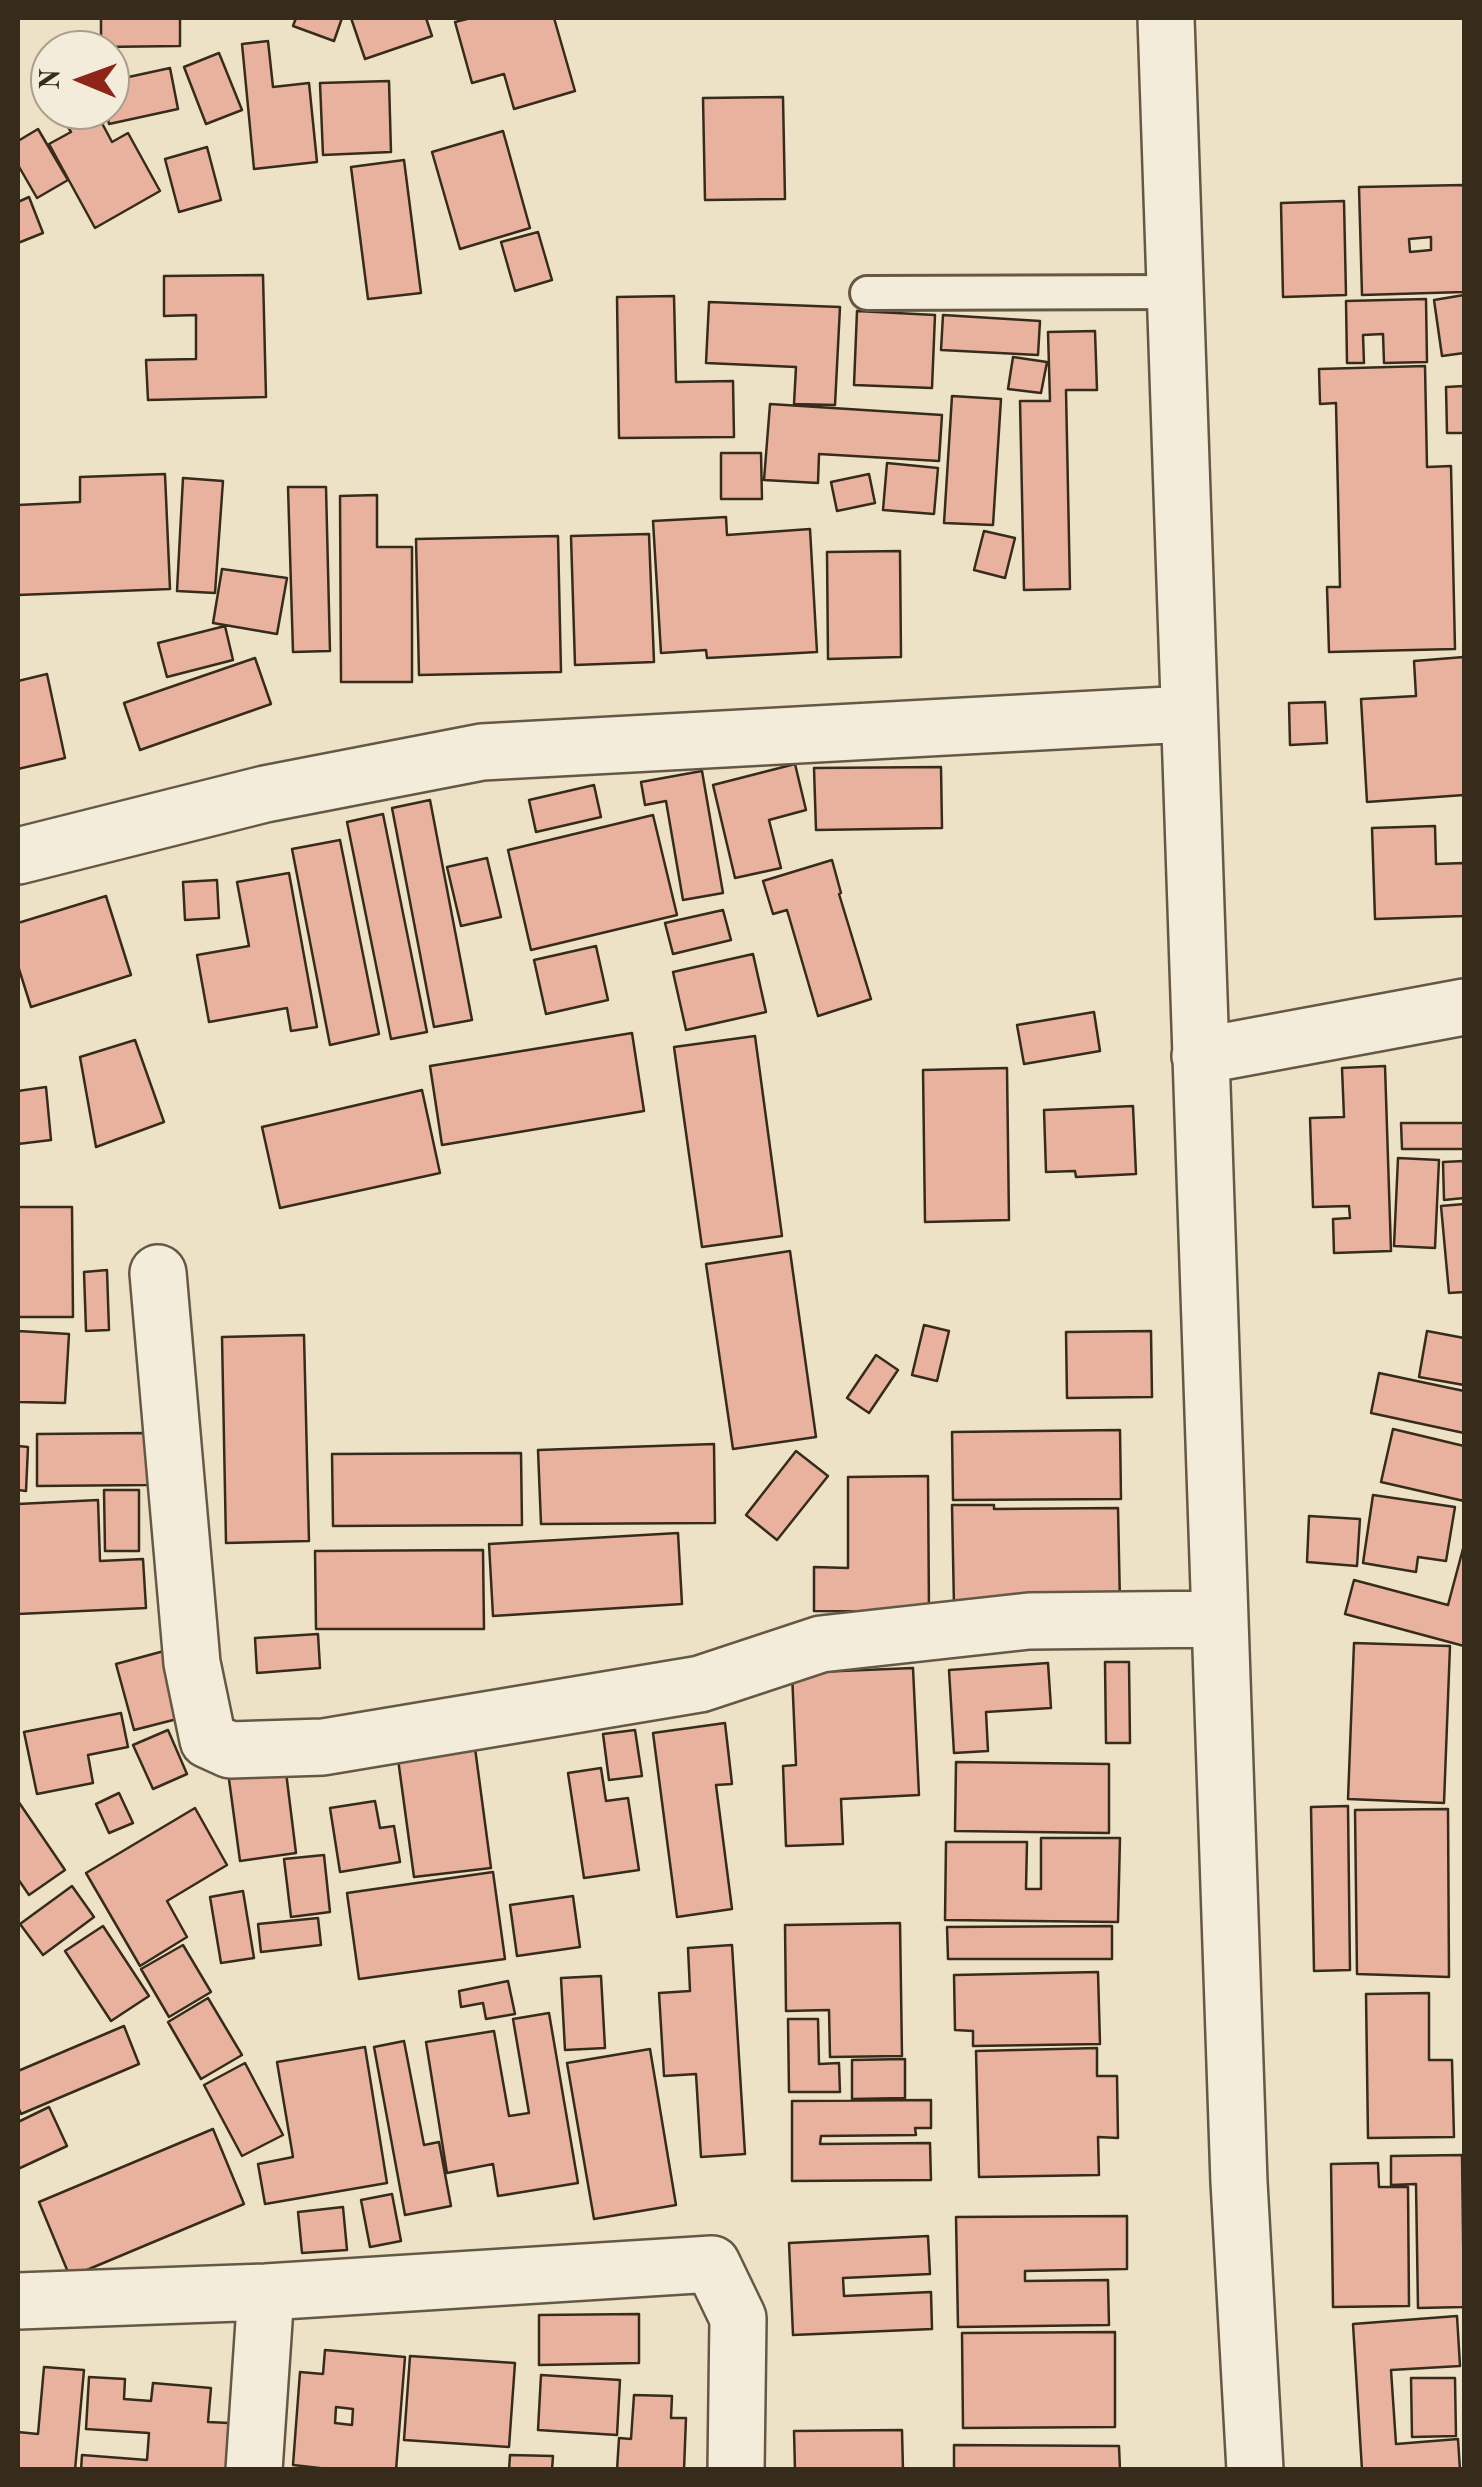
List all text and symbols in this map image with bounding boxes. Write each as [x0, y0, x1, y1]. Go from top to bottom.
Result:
north arrow [30, 30, 130, 130]
text: N [38, 69, 66, 90]

